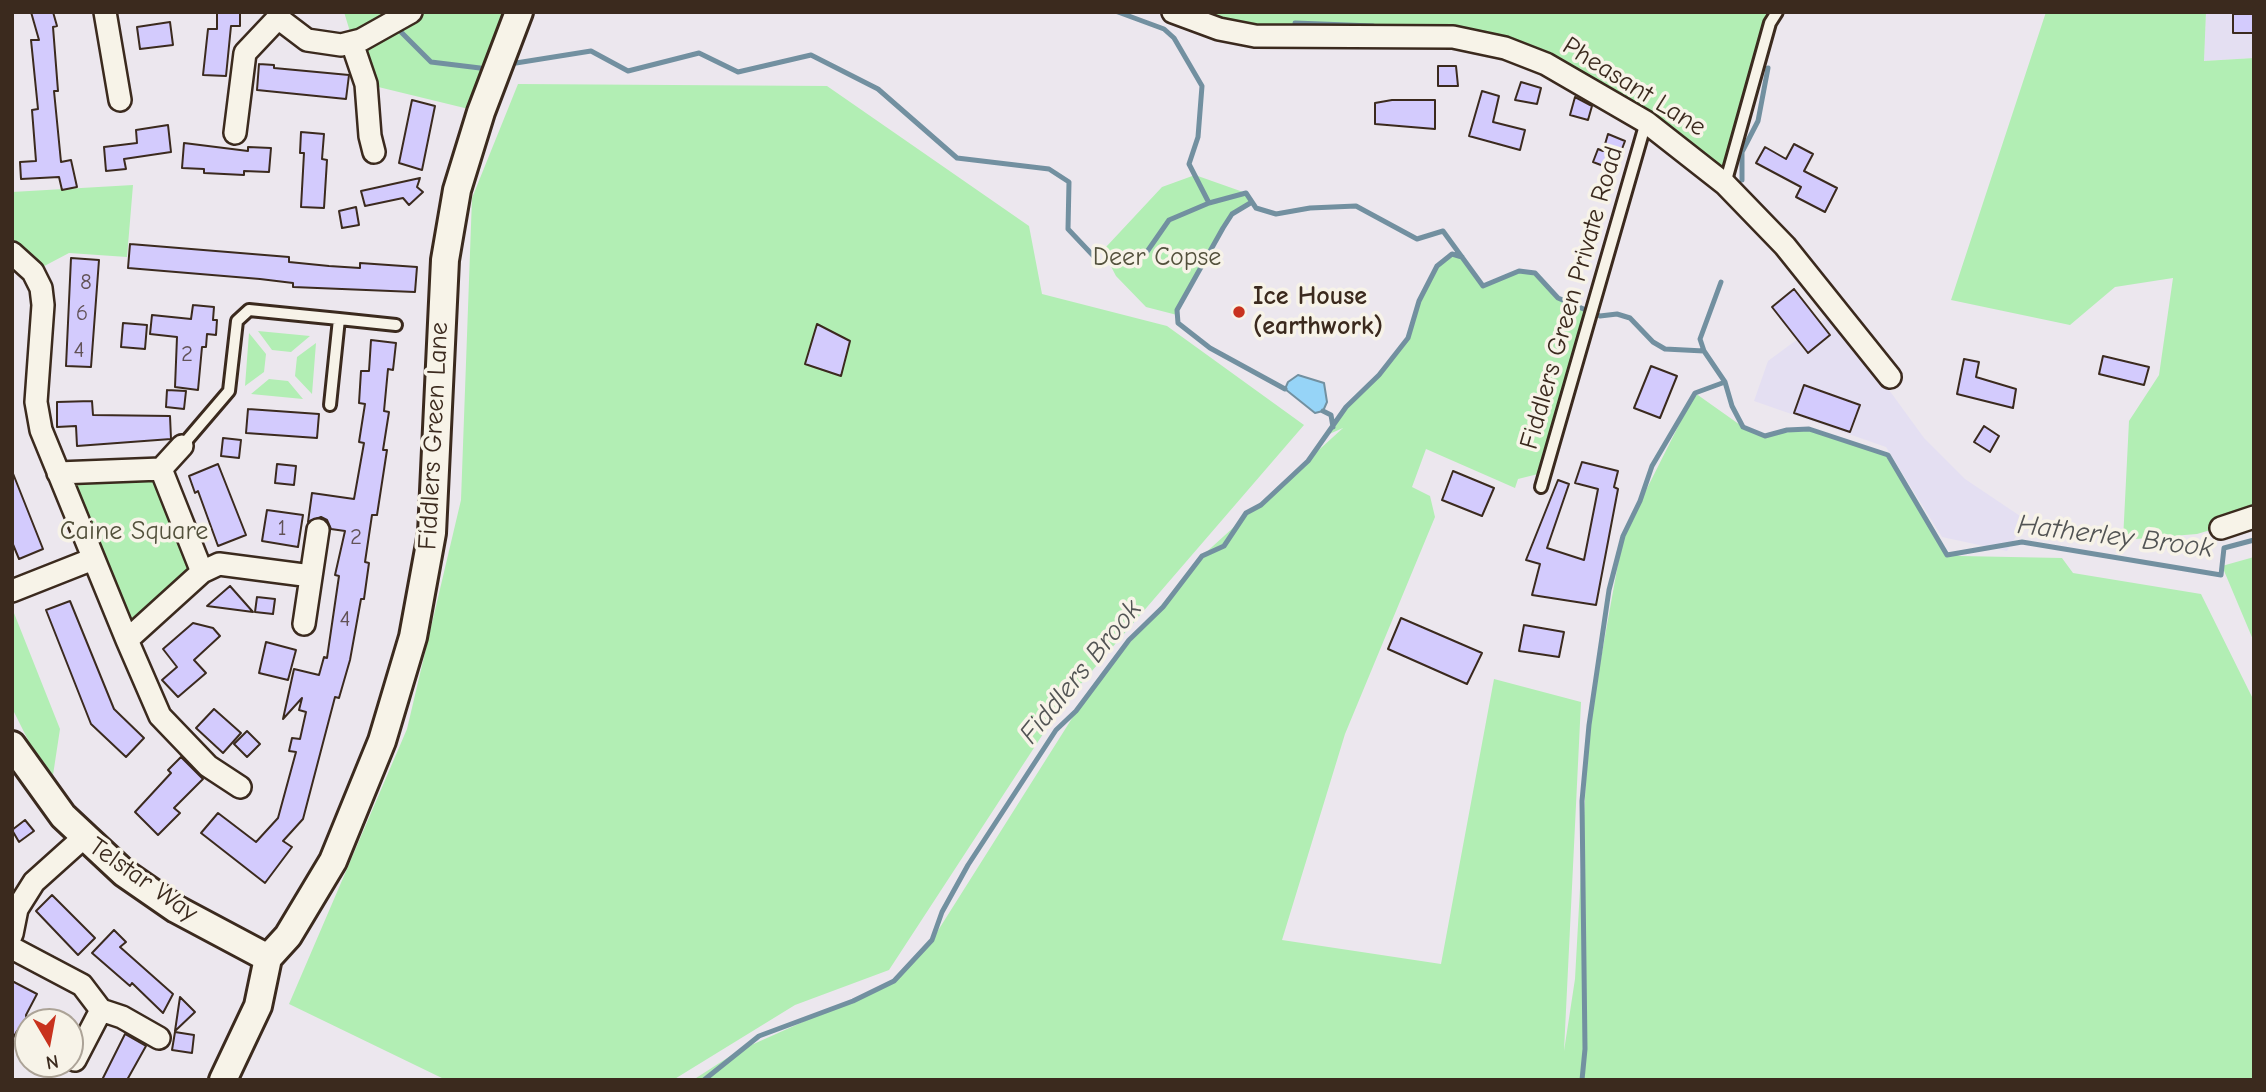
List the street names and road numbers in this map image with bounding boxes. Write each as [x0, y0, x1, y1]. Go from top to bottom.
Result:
street label: Pheasant Lane [1557, 31, 1711, 143]
street label: Fiddlers Green Private Road [1514, 143, 1630, 453]
street label: Fiddlers Green Lane [412, 321, 456, 551]
street label: Telstar Way [82, 831, 204, 929]

